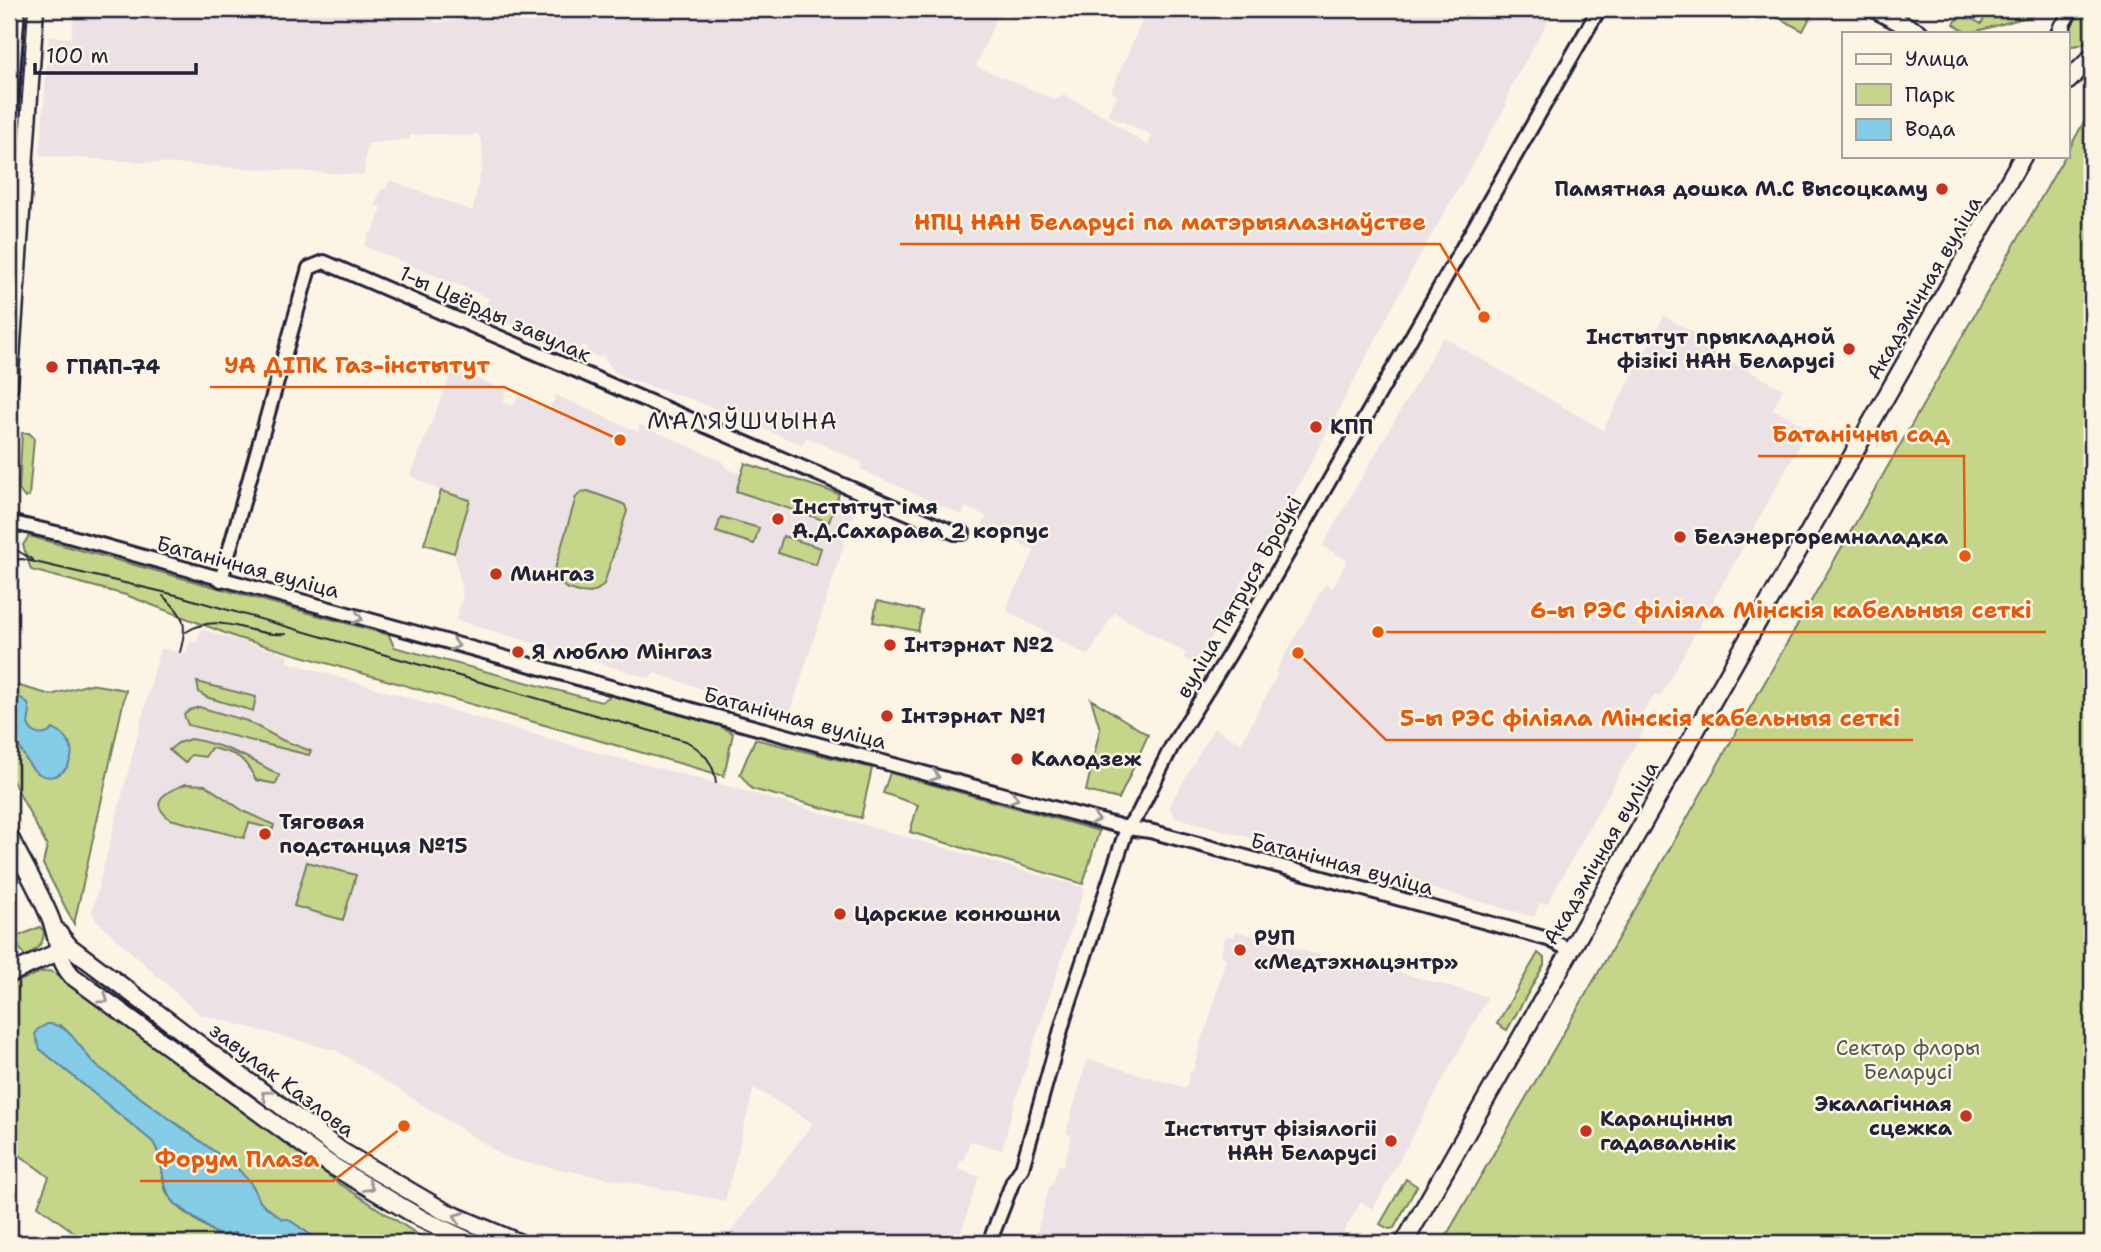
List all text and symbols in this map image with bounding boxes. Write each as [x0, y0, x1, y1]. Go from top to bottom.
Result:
scale bar [35, 32, 196, 76]
legend [1842, 32, 2070, 158]
text: 100 m [46, 42, 109, 70]
text: Улица [1905, 45, 1968, 73]
text: Парк [1905, 81, 1955, 109]
text: Вода [1905, 115, 1955, 143]
place label: Памятная дошка М.С Высоцкаму [1555, 175, 1928, 203]
marker: Памятная дошка М.С Высоцкаму [1934, 181, 1950, 197]
street label: Акадэмічная вуліца [1860, 191, 1988, 385]
callout: НПЦ НАН Беларусі па матэрыялазнаўстве [900, 200, 1440, 244]
text: НПЦ НАН Беларусі па матэрыялазнаўстве [914, 207, 1426, 237]
street label: 1-ы Цвёрды завулак [395, 259, 595, 369]
place label: Інстытут прыкладной фізікі НАН Беларусі [1586, 323, 1835, 375]
marker: Інстытут прыкладной фізікі НАН Беларусі [1841, 341, 1857, 357]
callout: УА ДІПК Газ-інстытут [210, 343, 504, 387]
text: УА ДІПК Газ-інстытут [224, 350, 490, 380]
place label: ГПАП-74 [66, 353, 160, 381]
marker: ГПАП-74 [44, 359, 60, 375]
district label: МАЛЯЎШЧЫНА [647, 406, 839, 436]
callout: Батанічны сад [1758, 412, 1964, 456]
place label: КПП [1330, 413, 1373, 441]
marker: КПП [1308, 419, 1324, 435]
text: Батанічны сад [1772, 419, 1950, 449]
street label: вуліца Пятруся Броўкі [1170, 491, 1308, 703]
place label: Інстытут імя А.Д.Сахарава 2 корпус [792, 493, 1049, 545]
marker: Інстытут імя А.Д.Сахарава 2 корпус [770, 511, 786, 527]
place label: Белэнергоремналадка [1694, 523, 1949, 551]
street label: Батанічная вуліца [153, 529, 343, 605]
marker: Белэнергоремналадка [1672, 529, 1688, 545]
place label: Мингаз [510, 560, 594, 588]
marker: Мингаз [488, 566, 504, 582]
callout: 6-ы РЭС філіяла Мінскія кабельныя сеткі [1516, 588, 2046, 632]
text: 6-ы РЭС філіяла Мінскія кабельныя сеткі [1530, 595, 2032, 625]
one-way arrow [352, 609, 364, 624]
place label: Інтэрнат №2 [904, 631, 1054, 659]
one-way arrow [449, 636, 461, 651]
marker: Інтэрнат №2 [882, 637, 898, 653]
place label: Я люблю Мінгаз [532, 638, 712, 666]
marker: Я люблю Мінгаз [510, 644, 526, 660]
street label: Батанічная вуліца [700, 680, 890, 756]
callout: 5-ы РЭС філіяла Мінскія кабельныя сеткі [1386, 696, 1913, 740]
place label: Інтэрнат №1 [901, 702, 1046, 730]
text: 5-ы РЭС філіяла Мінскія кабельныя сеткі [1400, 703, 1900, 733]
marker: Інтэрнат №1 [879, 708, 895, 724]
place label: Калодзеж [1031, 745, 1142, 773]
marker: Калодзеж [1009, 751, 1025, 767]
street label: Акадэмічная вуліца [1537, 756, 1665, 950]
one-way arrow [929, 768, 941, 783]
one-way arrow [1008, 790, 1020, 804]
place label: Тяговая подстанция №15 [279, 808, 468, 860]
one-way arrow [1089, 811, 1101, 825]
marker: Тяговая подстанция №15 [257, 826, 273, 842]
street label: Батанічная вуліца [1247, 826, 1437, 902]
place label: Царские конюшни [854, 900, 1061, 928]
marker: Царские конюшни [832, 906, 848, 922]
place label: РУП «Медтэхнацэнтр» [1254, 924, 1458, 976]
marker: РУП «Медтэхнацэнтр» [1232, 942, 1248, 958]
one-way arrow [96, 991, 108, 1003]
street label: завулак Казлова [204, 1016, 360, 1144]
park label: Сектар флоры Беларусі [1836, 1034, 1980, 1086]
one-way arrow [261, 1090, 274, 1103]
place label: Экалагічная сцежка [1815, 1090, 1953, 1142]
place label: Каранцінны гадавальнік [1600, 1105, 1736, 1157]
marker: Экалагічная сцежка [1958, 1108, 1974, 1124]
place label: Інстытут фізіялогіі НАН Беларусі [1164, 1115, 1377, 1167]
marker: Каранцінны гадавальнік [1578, 1123, 1594, 1139]
marker: Інстытут фізіялогіі НАН Беларусі [1383, 1133, 1399, 1149]
callout: Форум Плаза [140, 1137, 333, 1181]
text: Форум Плаза [155, 1144, 320, 1174]
one-way arrow [361, 1179, 374, 1192]
one-way arrow [452, 1211, 464, 1225]

